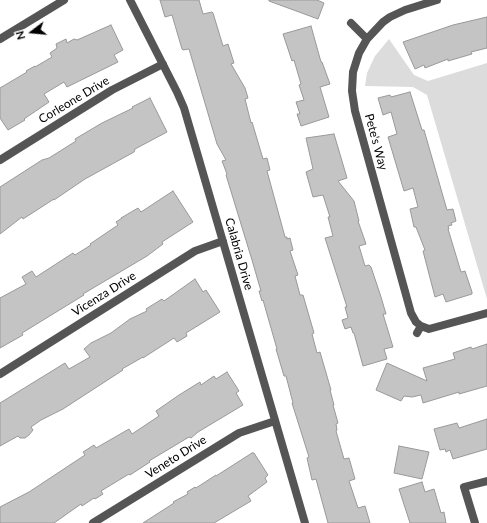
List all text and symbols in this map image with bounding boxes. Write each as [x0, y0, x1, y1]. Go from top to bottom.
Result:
north arrow [12, 12, 52, 52]
text: N [13, 30, 27, 41]
street label: Corleone Drive [36, 73, 112, 127]
street label: Pete's Way [362, 112, 390, 172]
street label: Calabria Drive [222, 216, 256, 292]
street label: Vicenza Drive [69, 269, 139, 319]
street label: Veneto Drive [143, 433, 209, 481]

